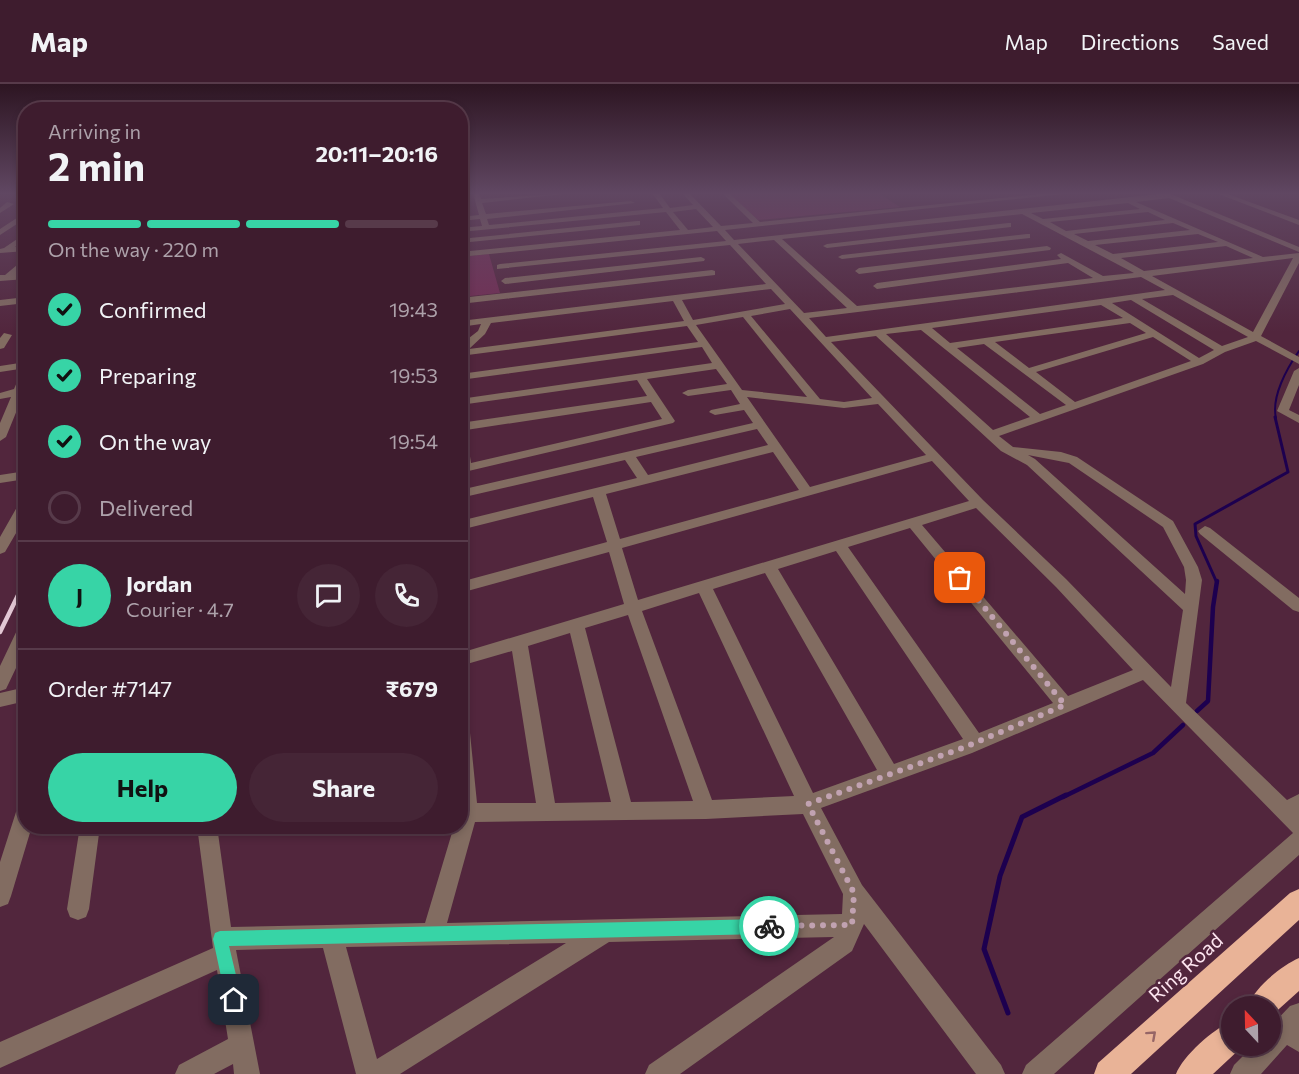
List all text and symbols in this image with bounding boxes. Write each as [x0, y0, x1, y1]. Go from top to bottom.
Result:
text: Map [30, 24, 88, 58]
text: Map [1005, 29, 1048, 54]
text: Directions [1081, 29, 1179, 54]
text: Saved [1212, 29, 1269, 54]
text: Arriving in [48, 119, 141, 143]
text: 20:11–20:16 [315, 140, 438, 167]
text: 2 min [48, 141, 145, 189]
text: On the way · 220 m [48, 237, 219, 261]
icon: check [48, 293, 81, 326]
text: Confirmed [99, 296, 206, 323]
text: 19:43 [389, 297, 438, 321]
icon: check [48, 359, 81, 392]
text: Preparing [99, 362, 196, 389]
text: 19:53 [390, 363, 438, 387]
icon: check [48, 425, 81, 458]
text: On the way [99, 428, 211, 455]
text: 19:54 [389, 429, 438, 453]
text: Delivered [99, 494, 193, 521]
pin [934, 552, 985, 603]
icon: bag [943, 561, 976, 594]
button: chat [297, 564, 360, 627]
button: phone [375, 564, 438, 627]
text: Jordan [126, 570, 192, 597]
text: J [76, 582, 83, 609]
text: Courier · 4.7 [126, 597, 234, 621]
text: Order #7147 [48, 675, 172, 702]
text: ₹679 [385, 675, 438, 702]
button: Help [48, 753, 237, 822]
button: Share [249, 753, 438, 822]
courier [739, 896, 799, 956]
icon: bike [753, 910, 786, 943]
street label: Ring Road [1143, 928, 1227, 1006]
pin [208, 974, 259, 1025]
icon: home [217, 983, 250, 1016]
north arrow [1221, 996, 1281, 1056]
map controls [1221, 996, 1281, 1056]
one-way arrow [1145, 1031, 1156, 1042]

